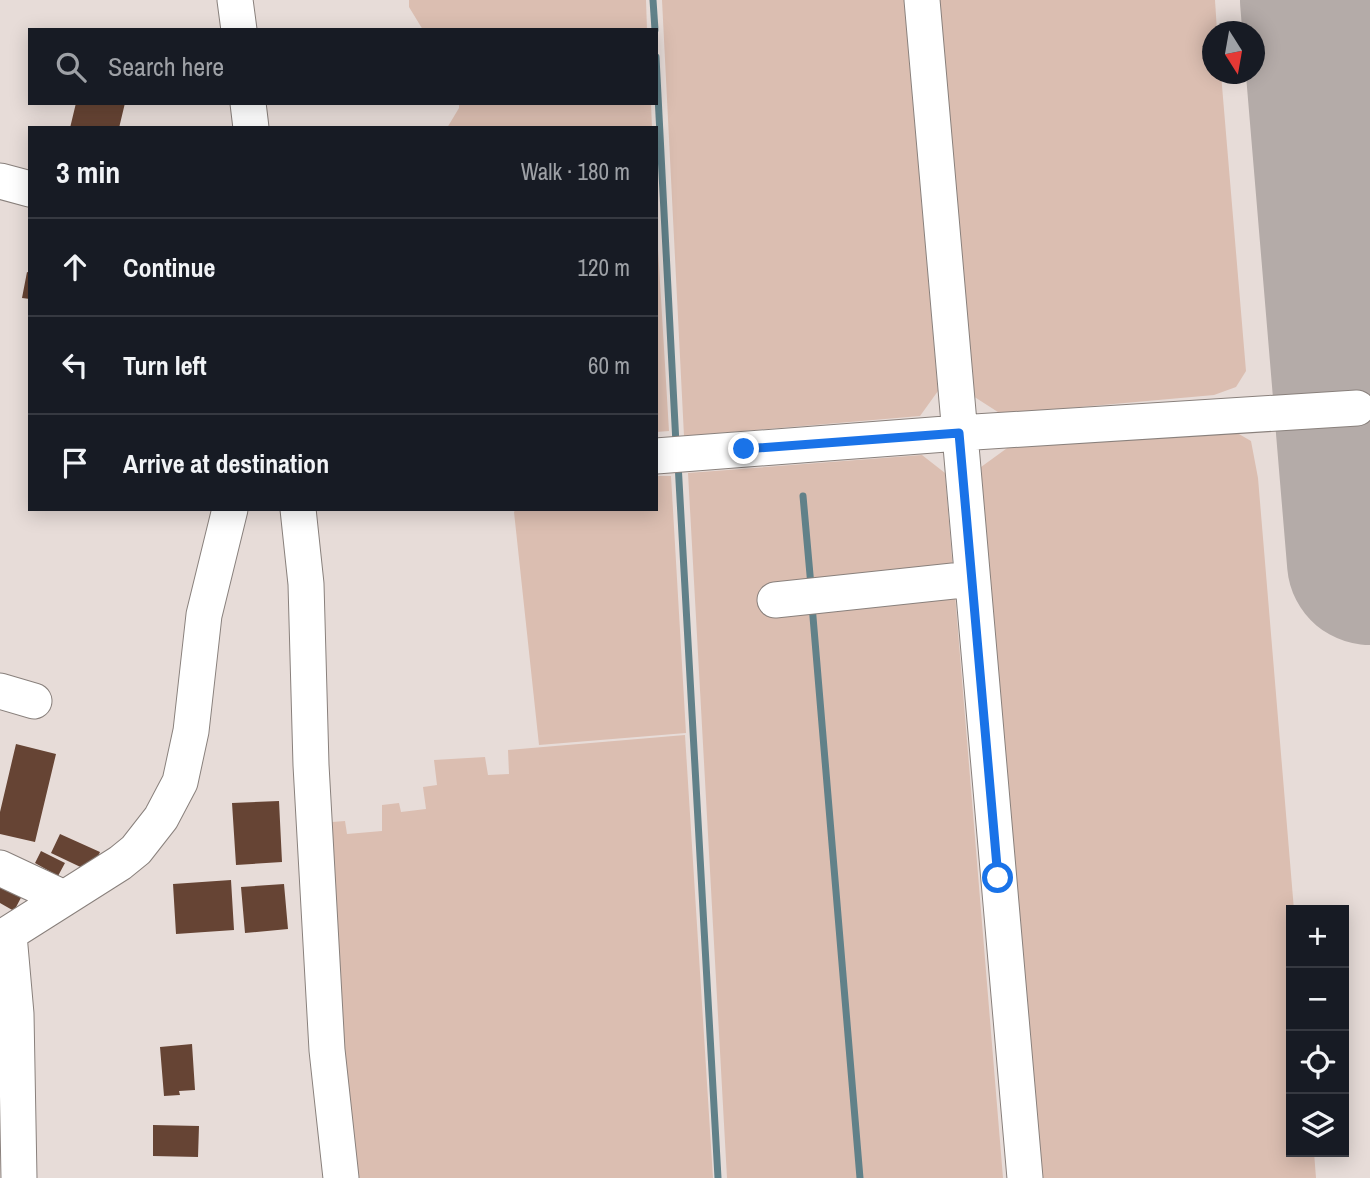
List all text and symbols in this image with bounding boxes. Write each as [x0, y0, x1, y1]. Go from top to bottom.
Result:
north arrow [1202, 21, 1265, 84]
search box [28, 28, 658, 105]
icon: search [52, 48, 90, 86]
text: Search here [108, 49, 224, 84]
text: 3 min [56, 152, 120, 192]
text: Walk · 180 m [521, 156, 630, 187]
icon: ahead [56, 248, 94, 286]
text: Continue [123, 250, 215, 285]
text: 120 m [578, 252, 630, 283]
icon: left [56, 346, 94, 384]
text: Turn left [123, 348, 207, 383]
text: 60 m [588, 350, 630, 381]
route end [728, 433, 759, 464]
icon: arrive [56, 444, 94, 482]
text: Arrive at destination [123, 446, 329, 481]
route start [982, 862, 1013, 893]
map controls [1286, 905, 1349, 1157]
button: + [1286, 905, 1349, 968]
button: − [1286, 968, 1349, 1031]
button: locate [1286, 1031, 1349, 1094]
button: layers [1286, 1094, 1349, 1157]

